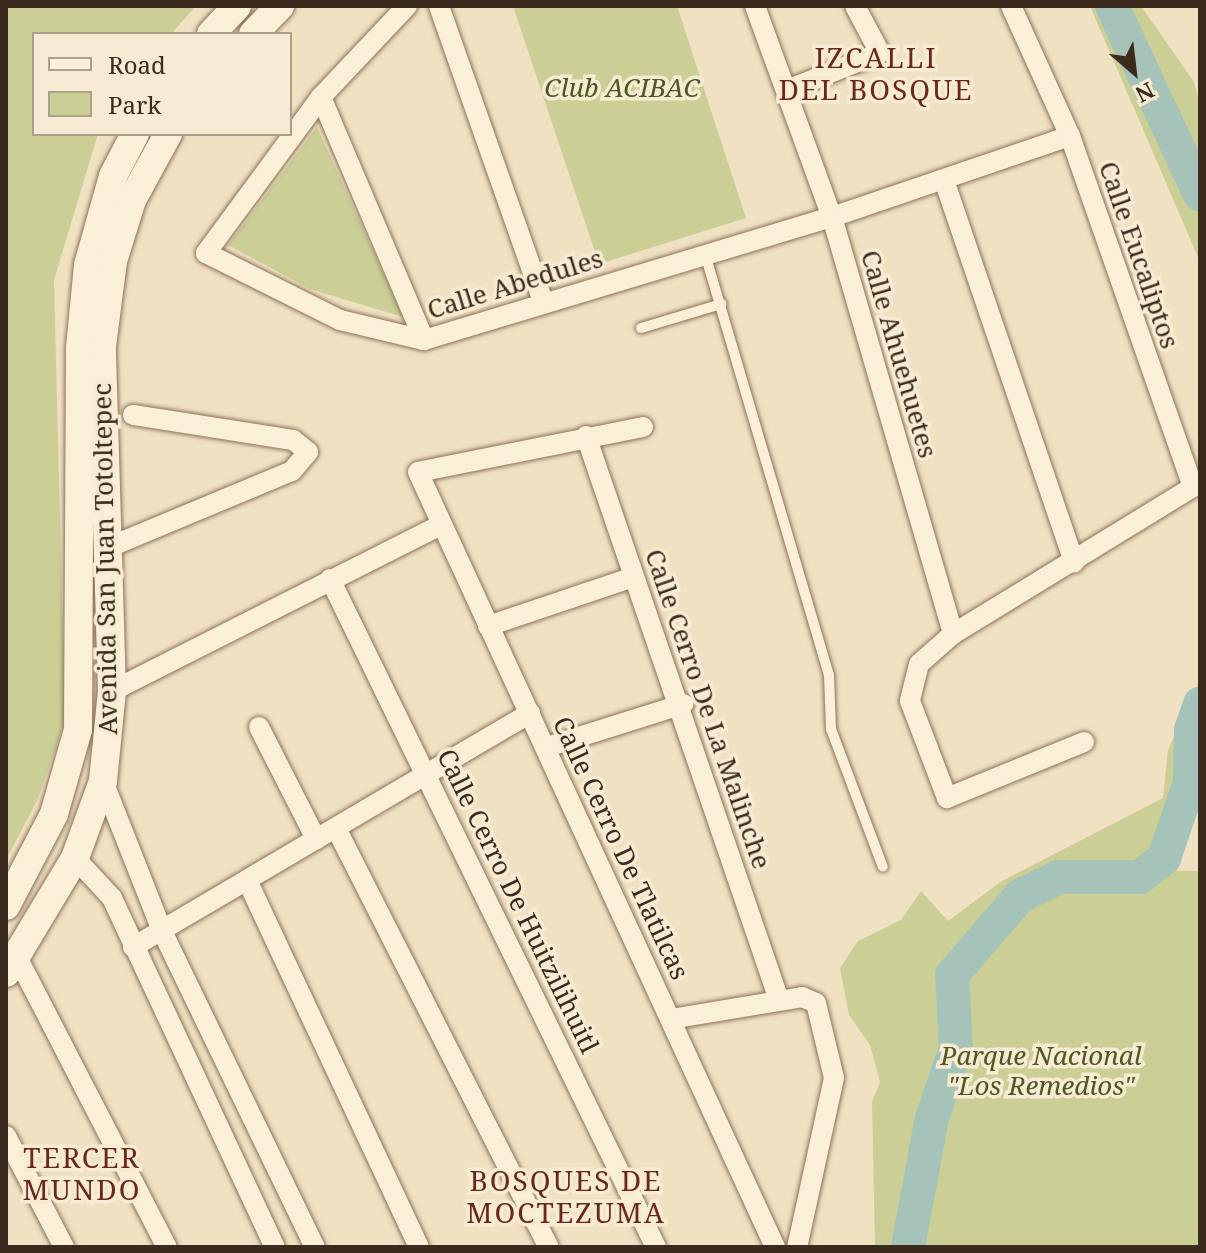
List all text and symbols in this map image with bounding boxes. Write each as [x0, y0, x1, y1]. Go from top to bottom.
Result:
legend [32, 32, 292, 136]
north arrow [1094, 32, 1174, 112]
district label: IZCALLI DEL BOSQUE [778, 40, 974, 106]
text: Road [108, 48, 166, 81]
park label: Club ACIBAC [544, 72, 700, 104]
text: N [1131, 76, 1160, 111]
text: Park [108, 88, 161, 121]
street label: Calle Eucaliptos [1092, 157, 1186, 353]
street label: Calle Abedules [424, 243, 606, 325]
street label: Calle Ahuehuetes [854, 247, 944, 461]
street label: Avenida San Juan Totoltepec [86, 383, 124, 735]
street label: Calle Cerro De La Malinche [639, 545, 777, 873]
street label: Calle Cerro De Tlatilcas [546, 712, 696, 984]
street label: Calle Cerro De Huitzilihuitl [431, 744, 605, 1058]
park label: Parque Nacional "Los Remedios" [940, 1040, 1142, 1102]
district label: TERCER MUNDO [23, 1140, 141, 1206]
district label: BOSQUES DE MOCTEZUMA [466, 1163, 666, 1229]

